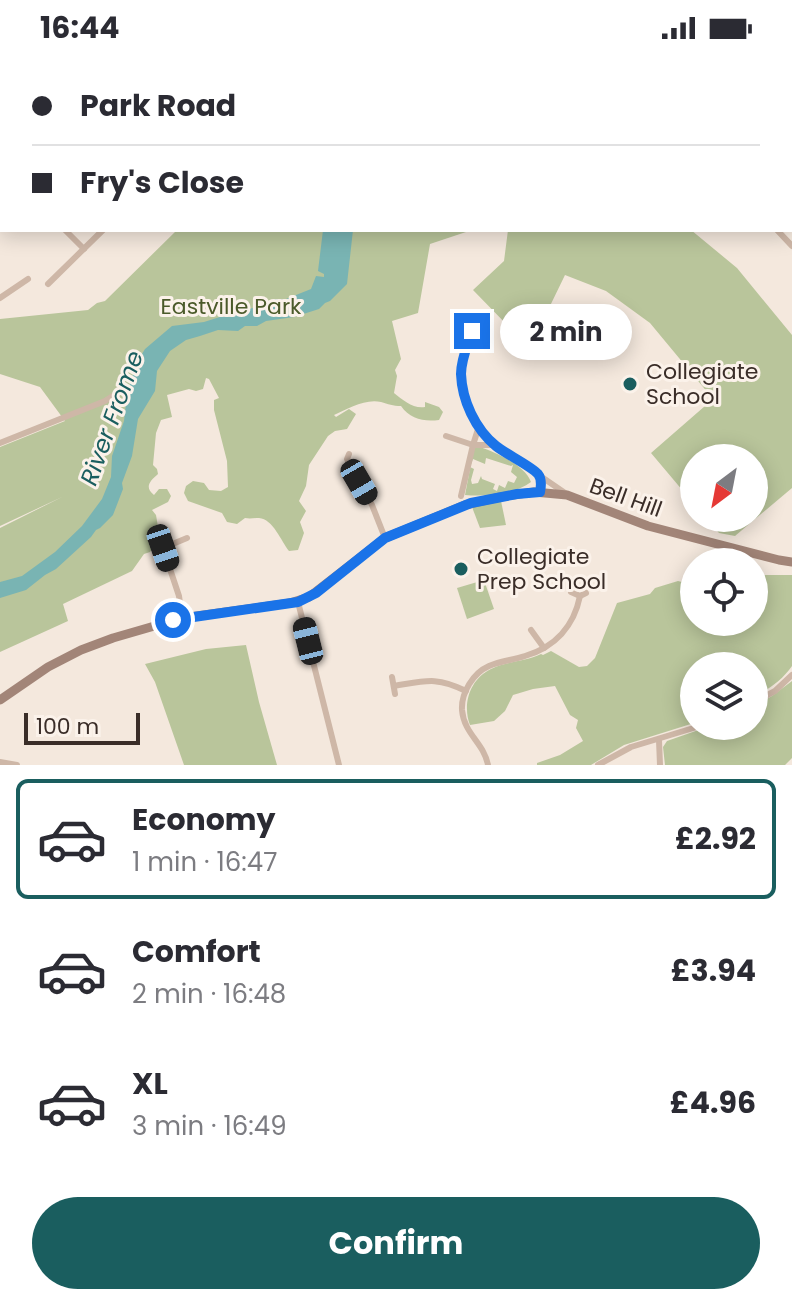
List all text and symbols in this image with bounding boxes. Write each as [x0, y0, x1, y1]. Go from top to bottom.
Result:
text: 16:44 [40, 6, 120, 49]
text: Park Road [80, 84, 236, 127]
text: Fry's Close [80, 161, 244, 204]
park label: Eastville Park [161, 291, 302, 322]
callout: 2 min [500, 303, 632, 359]
route end [454, 313, 490, 349]
text: 2 min [529, 314, 603, 350]
water label: River Frome [72, 346, 151, 490]
place label: Collegiate School [646, 356, 758, 412]
marker: Collegiate School [621, 375, 639, 393]
north arrow [680, 444, 768, 532]
map controls [680, 444, 768, 740]
car [337, 455, 381, 509]
street label: Bell Hill [585, 470, 667, 525]
car [144, 521, 182, 575]
place label: Collegiate Prep School [477, 541, 606, 597]
button: locate [680, 548, 768, 636]
marker: Collegiate Prep School [452, 560, 470, 578]
route start [155, 602, 191, 638]
car [291, 615, 325, 667]
button: layers [680, 652, 768, 740]
scale bar [24, 709, 140, 745]
text: 100 m [36, 711, 99, 742]
text: Economy [132, 798, 276, 841]
icon: car [36, 803, 108, 875]
text: £2.92 [675, 817, 756, 860]
text: 1 min · 16:47 [132, 844, 277, 880]
text: Comfort [132, 930, 261, 973]
icon: car [36, 935, 108, 1007]
text: £3.94 [671, 949, 756, 992]
text: 2 min · 16:48 [132, 976, 286, 1012]
text: XL [132, 1062, 168, 1105]
icon: car [36, 1067, 108, 1139]
text: £4.96 [670, 1081, 756, 1124]
text: 3 min · 16:49 [132, 1108, 287, 1144]
button: Confirm [32, 1197, 760, 1289]

